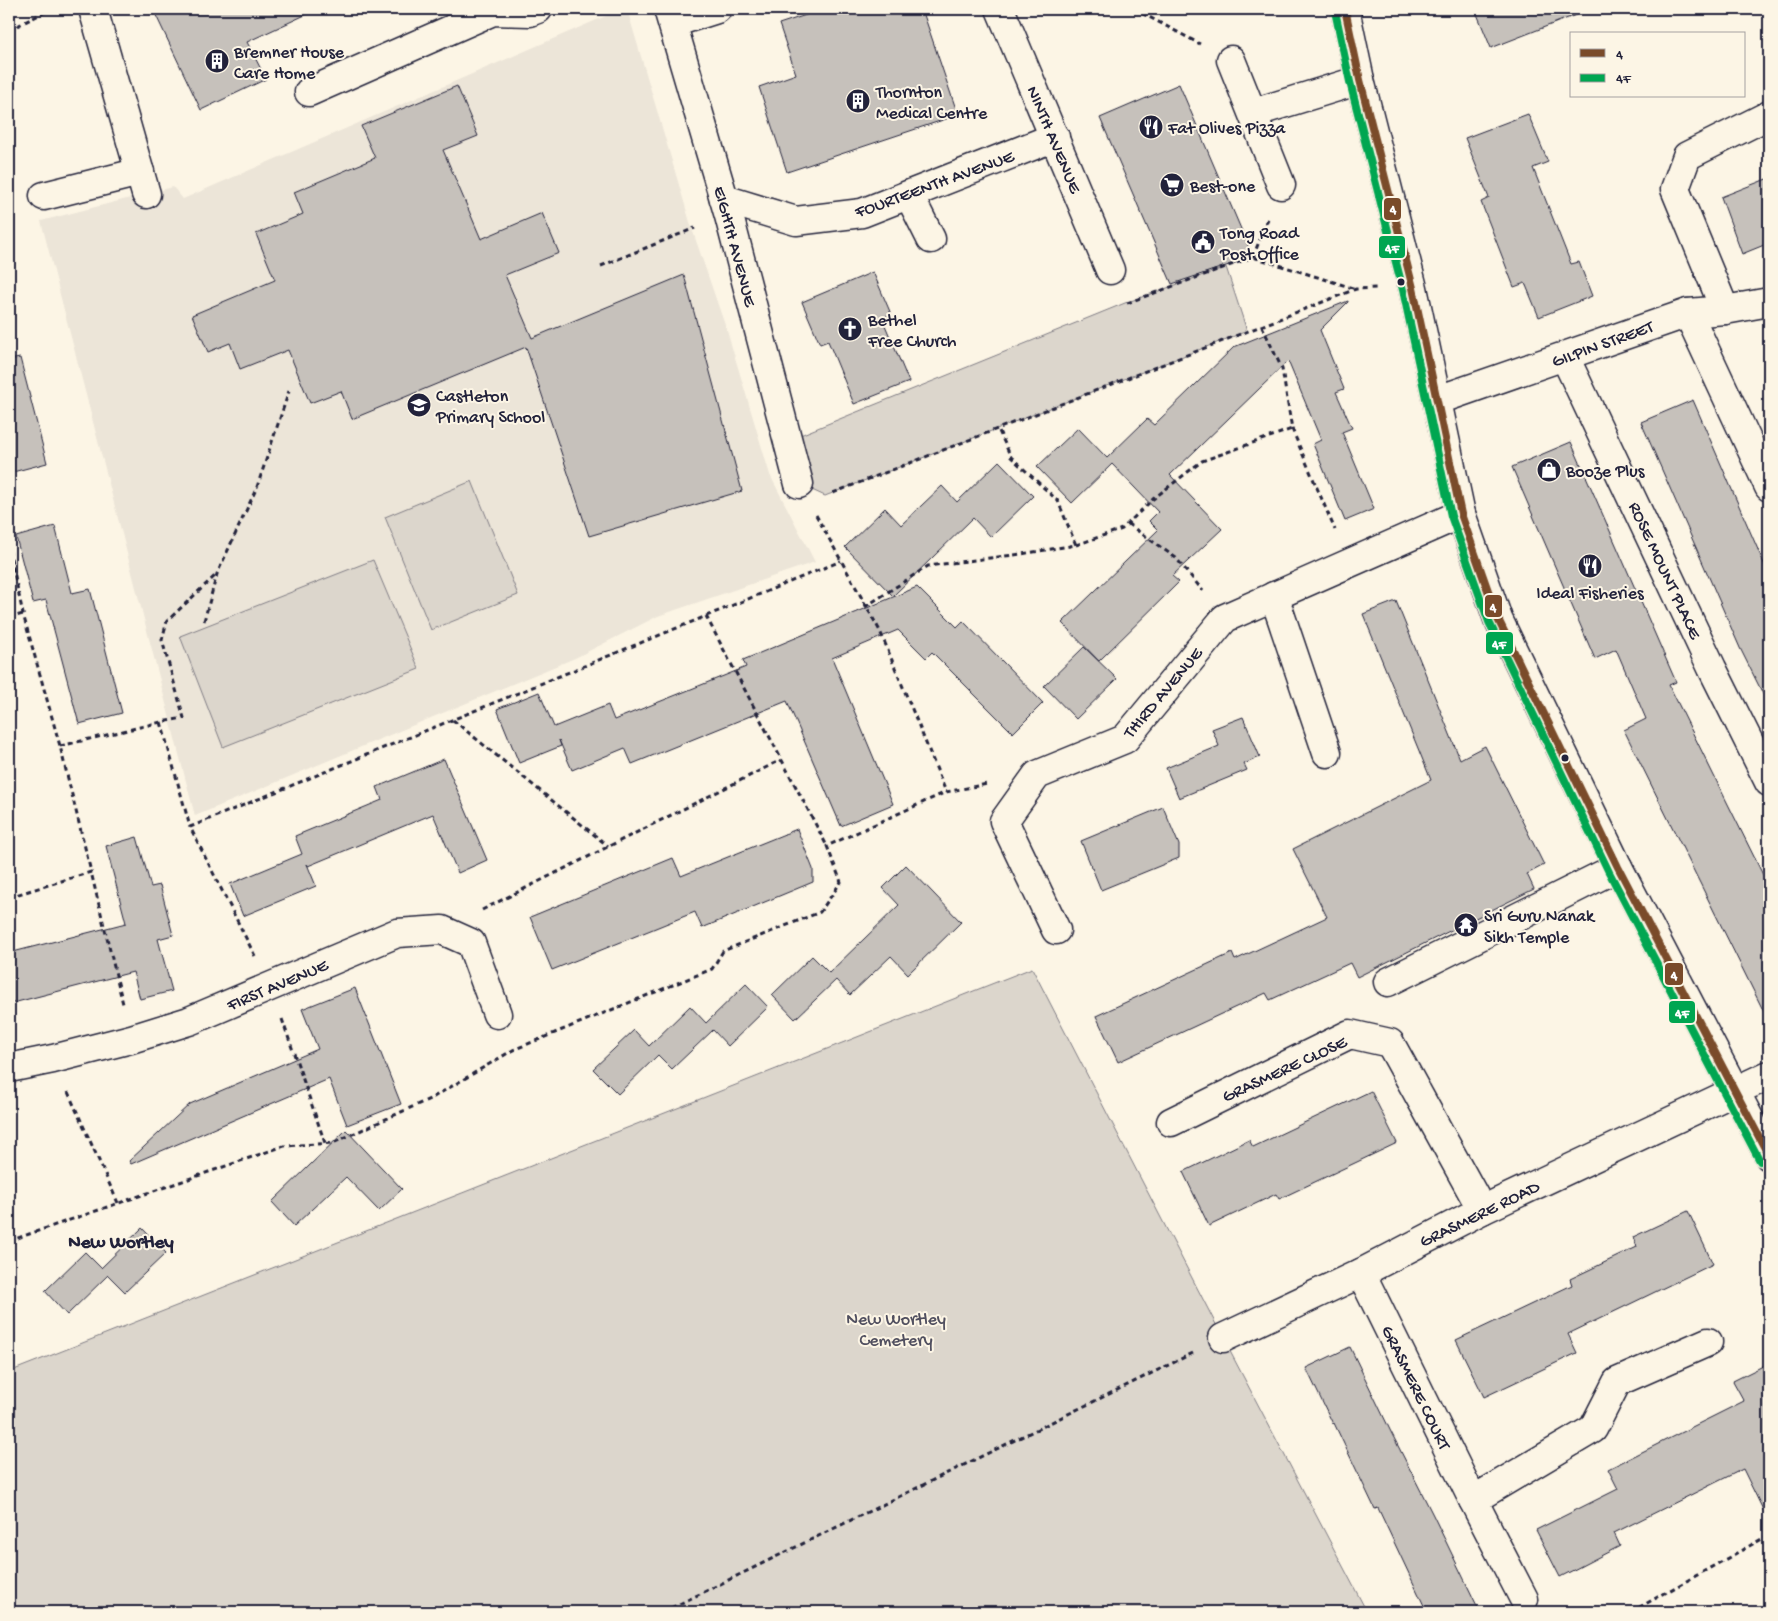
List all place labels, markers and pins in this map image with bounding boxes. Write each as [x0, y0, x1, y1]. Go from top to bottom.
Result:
place label: Bremner House Care Home [233, 43, 345, 85]
building icon: Bremner House Care Home [204, 48, 230, 74]
place label: Thornton Medical Centre [875, 83, 988, 125]
building icon: Thornton Medical Centre [845, 88, 871, 114]
restaurant icon: Fat Olives Pizza [1138, 114, 1164, 140]
place label: Fat Olives Pizza [1167, 119, 1286, 140]
supermarket icon: Best-one [1159, 172, 1185, 198]
place label: Best-one [1189, 177, 1256, 198]
place label: Tong Road Post Office [1219, 224, 1300, 266]
public building icon: Tong Road Post Office [1190, 229, 1216, 255]
unlabelled marker [1396, 277, 1406, 287]
place label: Bethel Free Church [867, 311, 957, 353]
church icon: Bethel Free Church [837, 316, 863, 342]
place label: Castleton Primary School [435, 387, 545, 429]
school or university icon: Castleton Primary School [406, 392, 432, 418]
shop icon: Booze Plus [1536, 457, 1562, 483]
place label: Booze Plus [1565, 462, 1646, 483]
restaurant icon: Ideal Fisheries [1577, 553, 1603, 579]
place label: Ideal Fisheries [1536, 584, 1645, 605]
unlabelled marker [1560, 753, 1570, 763]
place label: Sri Guru Nanak Sikh Temple [1484, 907, 1596, 949]
temple icon: Sri Guru Nanak Sikh Temple [1453, 912, 1479, 938]

